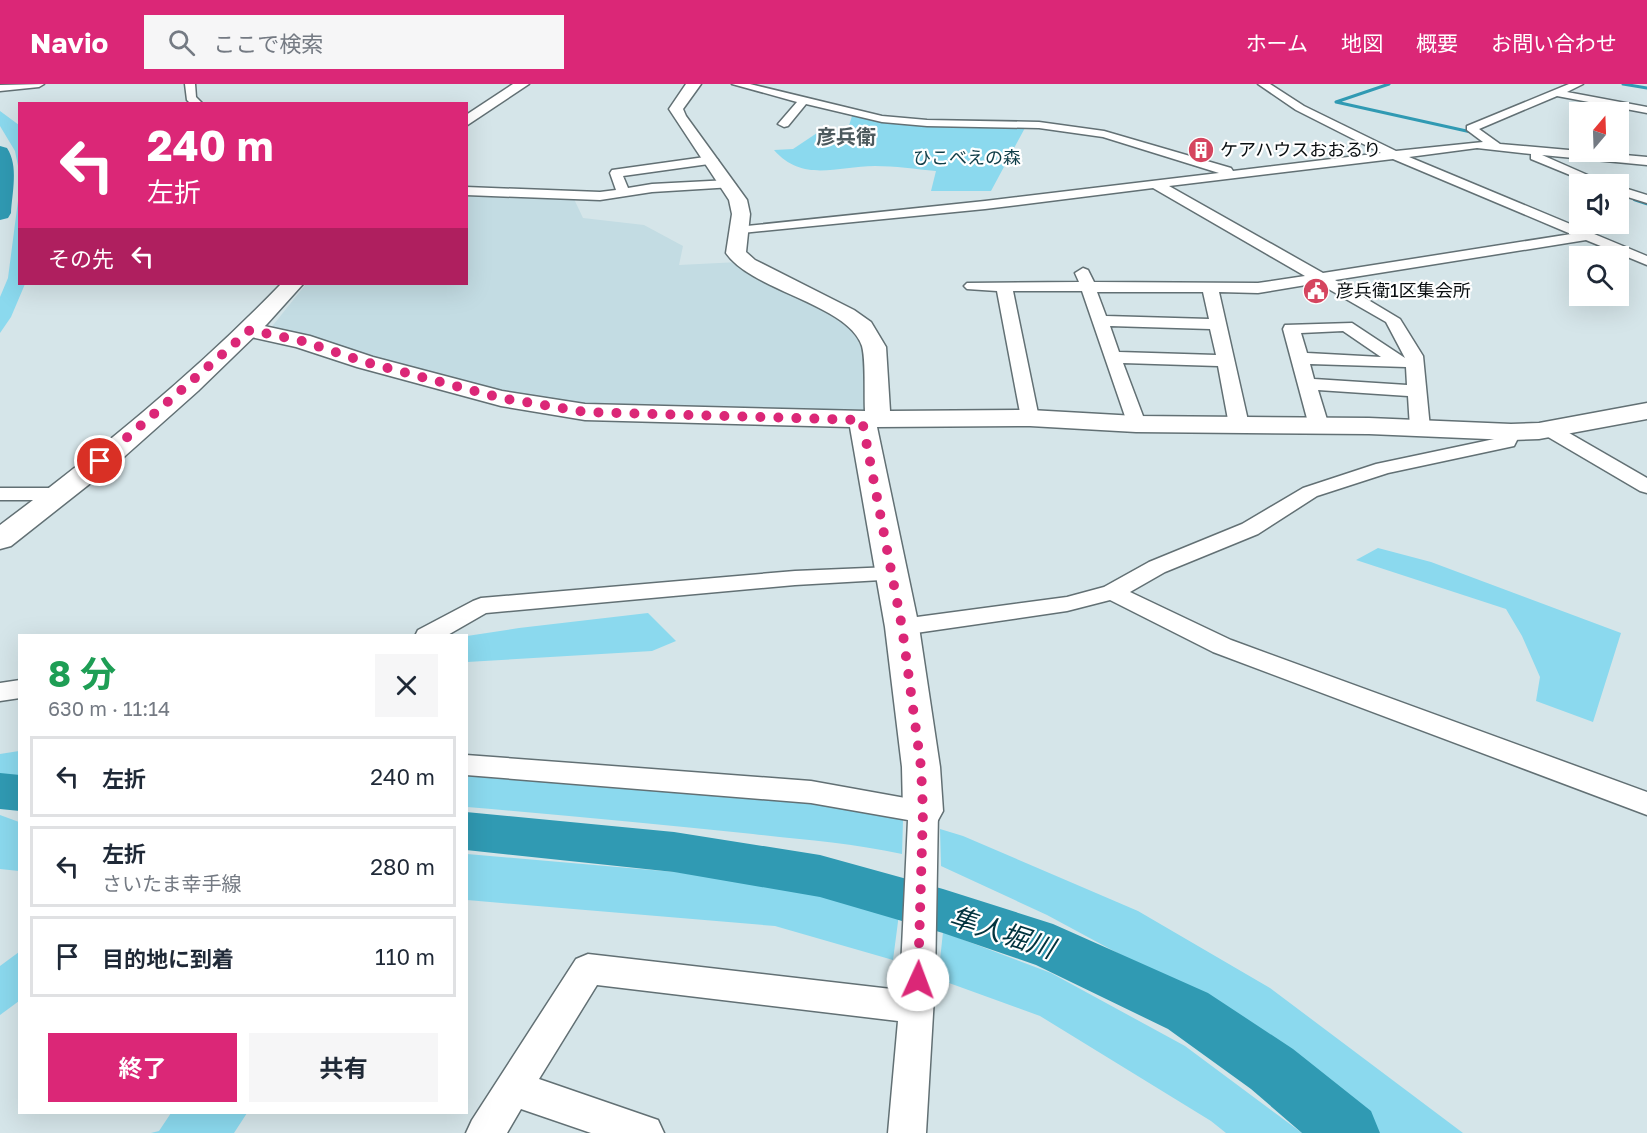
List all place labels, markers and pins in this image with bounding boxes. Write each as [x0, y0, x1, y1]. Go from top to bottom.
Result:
building icon: ケアハウスおおるり [1186, 135, 1216, 165]
place label: ケアハウスおおるり [1220, 138, 1381, 160]
public building icon: 彦兵衛1区集会所 [1301, 276, 1331, 306]
place label: 彦兵衛1区集会所 [1336, 279, 1471, 301]
pin [74, 435, 125, 486]

